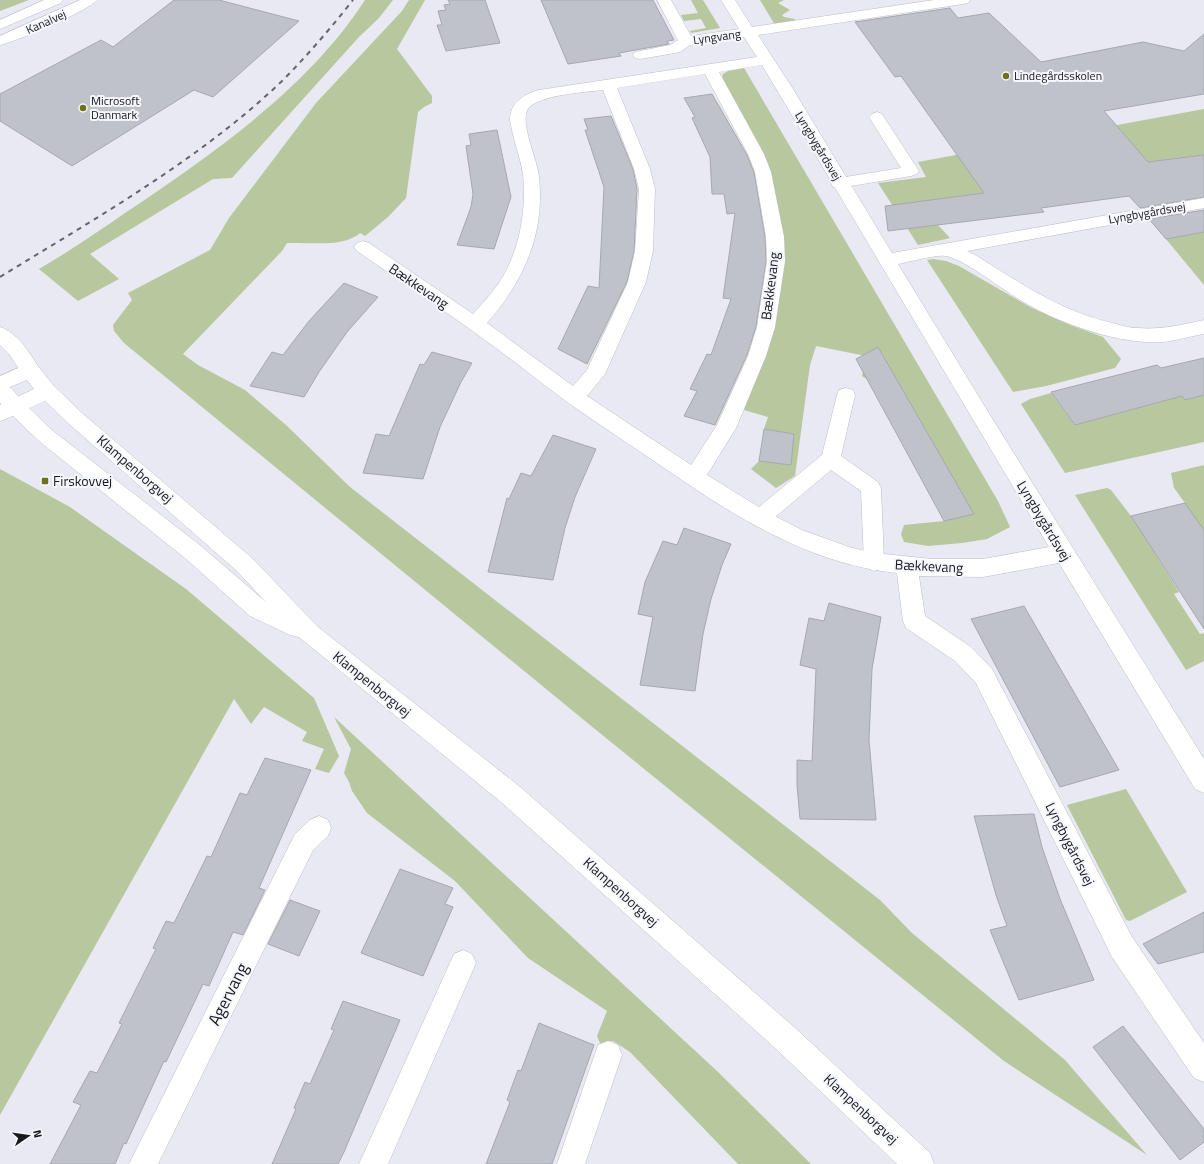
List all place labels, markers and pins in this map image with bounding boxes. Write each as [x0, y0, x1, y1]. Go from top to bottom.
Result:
place label: Lindegårdsskolen [1014, 66, 1102, 85]
marker: Lindegårdsskolen [1001, 71, 1011, 81]
place label: Microsoft Danmark [91, 91, 140, 124]
marker: Microsoft Danmark [78, 103, 88, 113]
place label: Firskovvej [53, 470, 112, 491]
marker: Firskovvej [40, 476, 50, 486]

